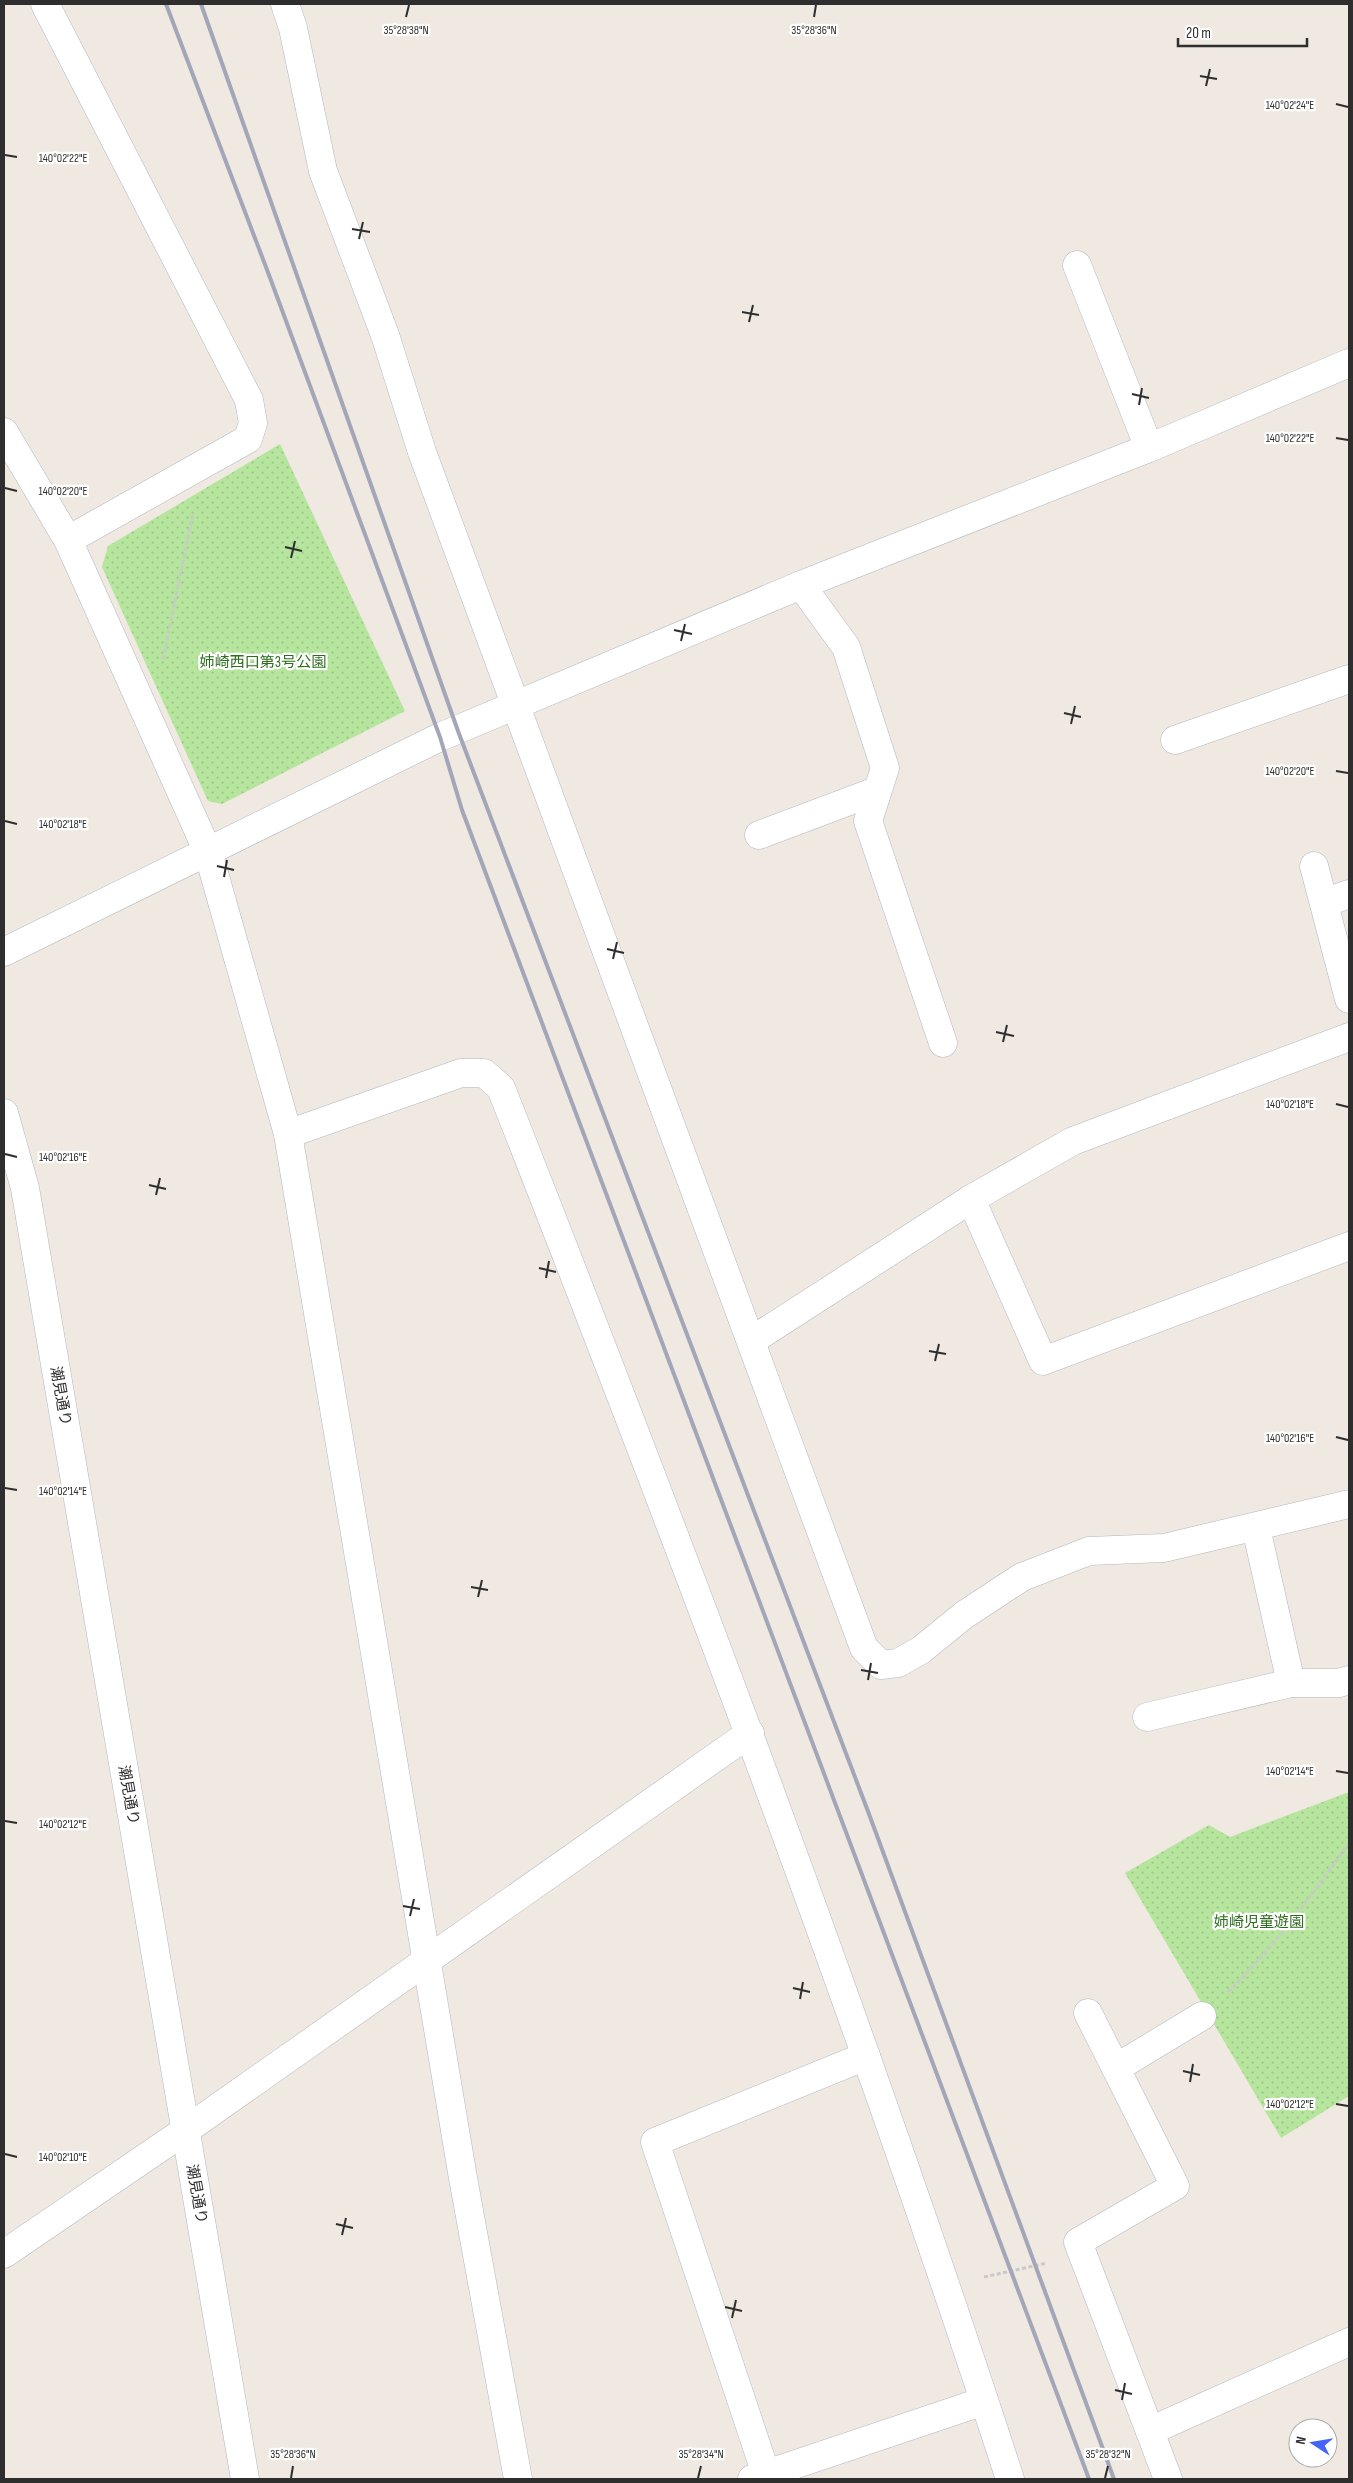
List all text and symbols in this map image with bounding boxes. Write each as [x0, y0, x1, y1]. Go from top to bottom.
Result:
scale bar [1178, 15, 1307, 47]
text: 35°28'38"N [383, 23, 429, 38]
text: 35°28'36"N [791, 23, 837, 38]
text: 20 m [1186, 24, 1211, 43]
text: 140°02'24"E [1266, 98, 1314, 113]
text: 140°02'22"E [39, 151, 87, 166]
text: 140°02'22"E [1266, 431, 1314, 446]
text: 140°02'20"E [38, 484, 88, 499]
park label: 姉崎西口第3号公園 [200, 653, 326, 672]
text: 140°02'20"E [1265, 764, 1315, 779]
text: 140°02'18"E [39, 817, 87, 832]
text: 140°02'18"E [1266, 1097, 1314, 1112]
text: 140°02'16"E [39, 1150, 87, 1165]
street label: 潮見通り [46, 1365, 75, 1427]
text: 140°02'16"E [1266, 1431, 1314, 1446]
text: 140°02'14"E [39, 1484, 87, 1499]
street label: 潮見通り [114, 1764, 143, 1826]
text: 140°02'14"E [1266, 1764, 1314, 1779]
text: 140°02'12"E [39, 1817, 87, 1832]
park label: 姉崎児童遊園 [1214, 1913, 1304, 1932]
text: 140°02'12"E [1266, 2097, 1314, 2112]
text: 140°02'10"E [39, 2150, 87, 2165]
street label: 潮見通り [182, 2163, 211, 2225]
north arrow [1288, 2418, 1338, 2468]
text: N [1292, 2435, 1310, 2446]
text: 35°28'36"N [270, 2447, 316, 2462]
text: 35°28'34"N [678, 2447, 724, 2462]
text: 35°28'32"N [1085, 2447, 1131, 2462]

